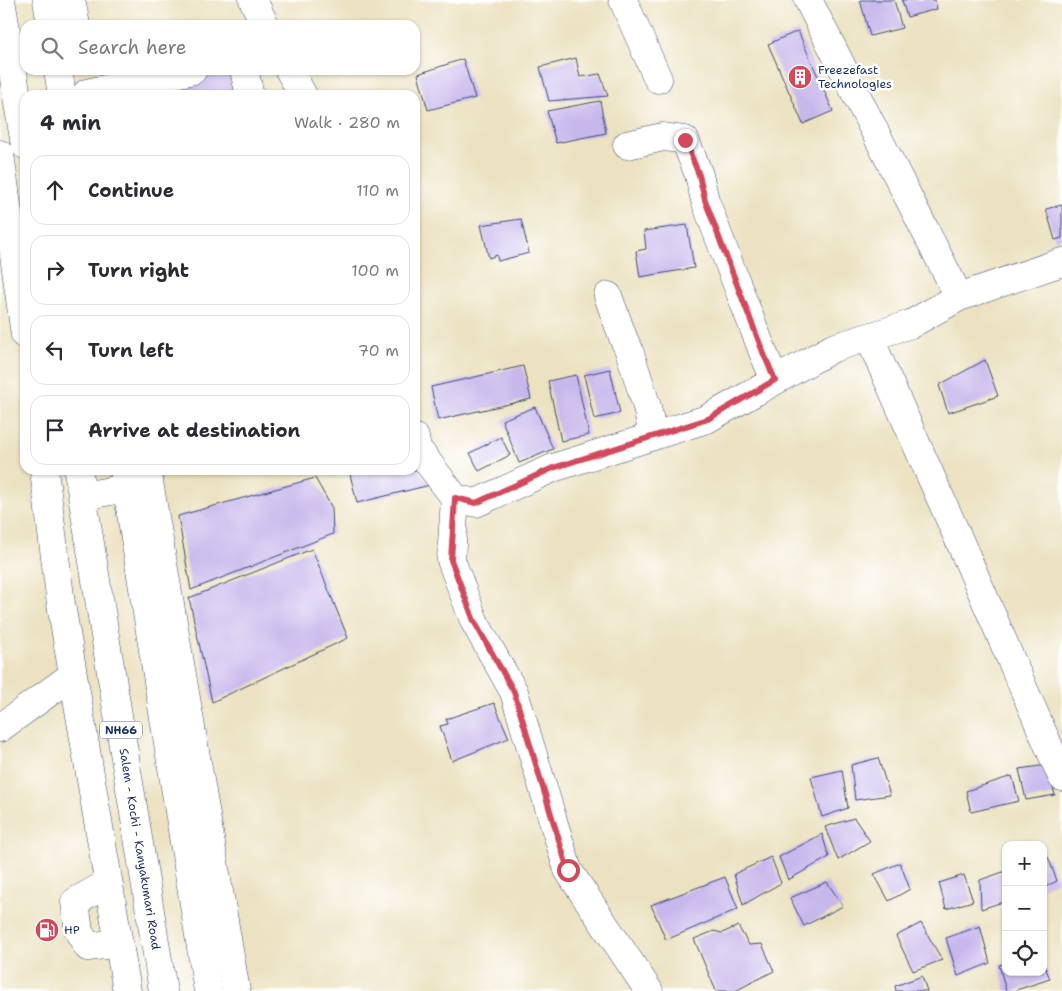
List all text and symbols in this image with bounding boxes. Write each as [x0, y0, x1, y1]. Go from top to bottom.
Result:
search box [20, 20, 420, 75]
icon: search [38, 34, 66, 62]
text: Search here [78, 35, 187, 60]
place label: Freezefast Technologies [818, 62, 892, 92]
building icon: Freezefast Technologies [787, 64, 813, 90]
text: 4 min [40, 109, 101, 137]
text: Walk · 280 m [294, 112, 400, 133]
route end [674, 129, 697, 152]
icon: ahead [41, 176, 69, 204]
text: Continue [88, 178, 174, 203]
text: 110 m [356, 180, 399, 201]
icon: right [41, 256, 69, 284]
text: Turn right [88, 258, 189, 283]
text: 100 m [351, 260, 399, 281]
icon: left [41, 336, 69, 364]
text: Turn left [88, 338, 174, 363]
text: 70 m [358, 340, 399, 361]
icon: arrive [41, 416, 69, 444]
text: Arrive at destination [88, 418, 300, 443]
road number: NH66 [100, 722, 142, 738]
street label: Salem - Kochi - Kanyakumari Road [116, 747, 164, 951]
map controls [1002, 841, 1047, 976]
button: + [1002, 841, 1047, 886]
route start [557, 859, 580, 882]
button: − [1002, 886, 1047, 931]
fuel station icon: HP [34, 917, 60, 943]
place label: HP [64, 922, 80, 938]
button: locate [1002, 931, 1047, 976]

